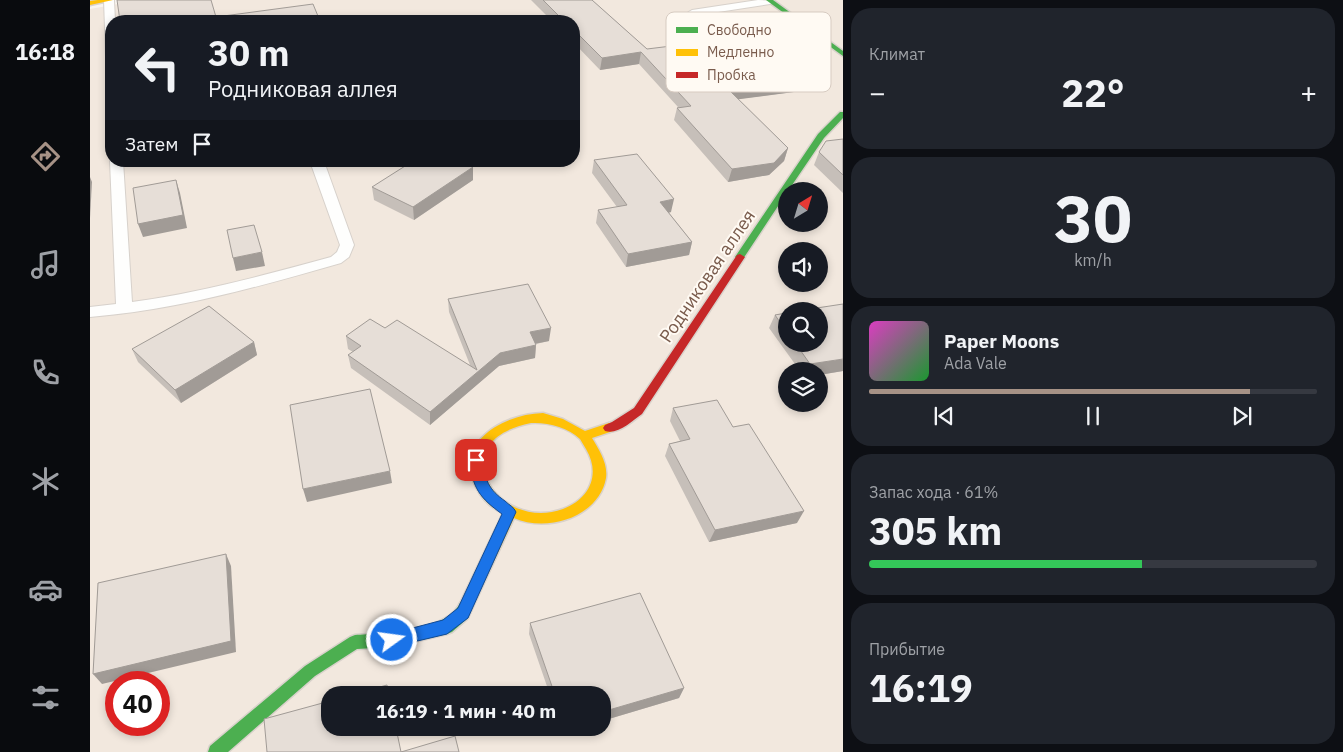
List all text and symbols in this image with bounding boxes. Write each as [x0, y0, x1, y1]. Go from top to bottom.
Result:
legend [666, 12, 831, 92]
text: Свободно [707, 21, 772, 39]
text: 30 m [208, 30, 290, 76]
icon: left [125, 35, 190, 100]
text: 16:18 [15, 37, 75, 66]
text: Медленно [707, 43, 775, 61]
text: Климат [869, 44, 925, 64]
text: Пробка [707, 66, 756, 84]
text: 22° [1061, 68, 1125, 117]
text: Родниковая аллея [208, 74, 398, 103]
text: − [869, 74, 886, 111]
text: + [1300, 74, 1317, 111]
icon: arrive [188, 130, 216, 158]
text: Затем [125, 132, 178, 156]
icon: directions [28, 139, 63, 174]
text: 30 [1054, 175, 1132, 260]
north arrow [778, 182, 828, 232]
map controls [778, 182, 828, 412]
street label: Родниковая аллея [654, 205, 760, 347]
button: sound [778, 242, 828, 292]
icon: music [28, 247, 63, 282]
text: km/h [1074, 250, 1112, 270]
button: search [778, 302, 828, 352]
text: Paper Moons [944, 329, 1059, 353]
text: Ada Vale [944, 353, 1007, 373]
icon: phone [28, 355, 63, 390]
button: layers [778, 362, 828, 412]
icon: previous [930, 402, 958, 430]
icon: pause [1079, 402, 1107, 430]
icon: next [1228, 402, 1256, 430]
pin [455, 439, 497, 481]
icon: arrive [462, 446, 490, 474]
icon: climate [28, 464, 63, 499]
text: Запас хода · 61% [869, 482, 998, 502]
text: 305 km [869, 506, 1002, 555]
icon: car [28, 572, 63, 607]
position arrow [365, 613, 417, 665]
text: Прибытие [869, 639, 945, 659]
text: 16:19 [869, 663, 973, 712]
speed limit sign: 40 [105, 671, 170, 736]
icon: filters [28, 680, 63, 715]
text: 16:19 · 1 мин · 40 m [376, 699, 556, 723]

